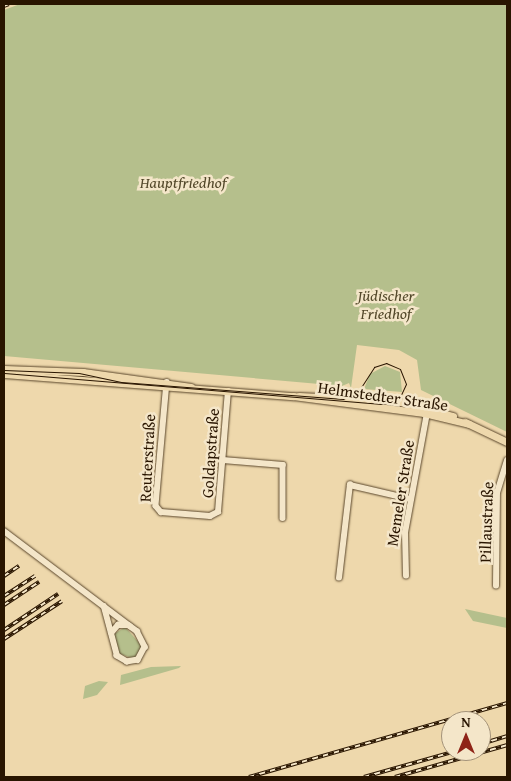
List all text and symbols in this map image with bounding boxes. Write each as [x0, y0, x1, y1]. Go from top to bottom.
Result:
park label: Hauptfriedhof [140, 172, 226, 192]
park label: Jüdischer Friedhof [357, 285, 415, 323]
street label: Helmstedter Straße [317, 377, 449, 415]
street label: Goldapstraße [197, 408, 223, 498]
street label: Reuterstraße [135, 414, 159, 502]
street label: Memeler Straße [382, 438, 418, 548]
street label: Pillaustraße [475, 481, 497, 563]
north arrow [441, 711, 491, 761]
text: N [461, 712, 471, 732]

